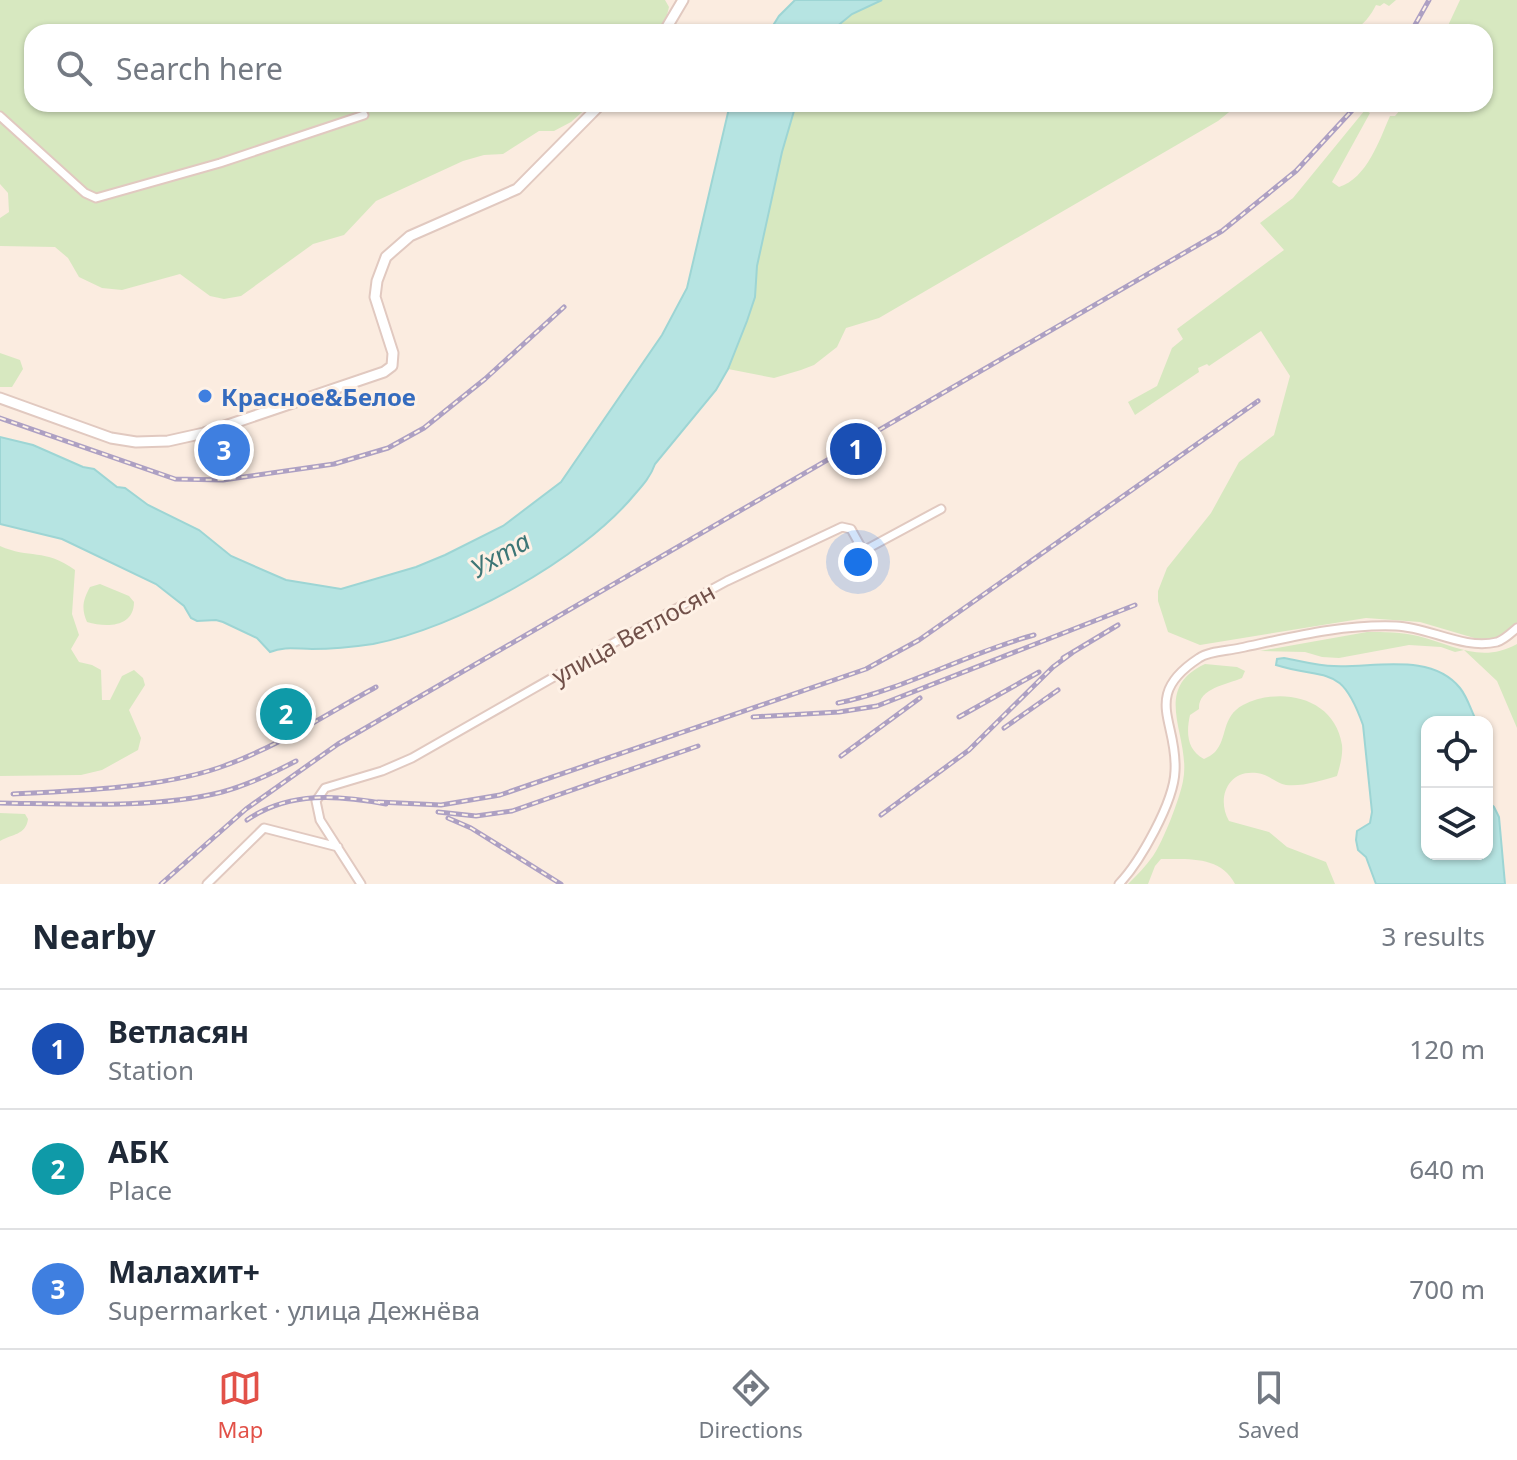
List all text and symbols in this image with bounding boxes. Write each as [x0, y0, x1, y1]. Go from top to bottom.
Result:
search box [24, 24, 1493, 112]
icon: search [52, 46, 96, 90]
text: Search here [116, 48, 283, 89]
place label: Красное&Белое [221, 380, 416, 413]
marker: Красное&Белое [196, 387, 214, 405]
pin: 1 [830, 419, 882, 479]
pin: 3 [198, 420, 250, 480]
water label: Ухта [463, 522, 537, 586]
your location [838, 542, 878, 582]
street label: улица Ветлосян [545, 574, 721, 692]
pin: 2 [260, 684, 312, 744]
map controls [1421, 716, 1493, 860]
button: locate [1421, 716, 1493, 788]
button: layers [1421, 788, 1493, 860]
text: Nearby [32, 913, 156, 959]
text: 3 results [1381, 918, 1485, 954]
text: Ветласян [108, 1011, 249, 1052]
text: 1 [51, 1031, 65, 1067]
text: 120 m [1409, 1031, 1485, 1067]
text: Station [108, 1052, 194, 1088]
text: АБК [108, 1131, 169, 1172]
text: 2 [51, 1151, 65, 1187]
text: 640 m [1409, 1151, 1485, 1187]
text: Place [108, 1172, 172, 1208]
text: Малахит+ [108, 1251, 260, 1292]
text: 3 [51, 1271, 65, 1307]
text: 700 m [1409, 1271, 1485, 1307]
text: Supermarket · улица Дежнёва [108, 1292, 480, 1328]
tab: Map [218, 1366, 263, 1444]
tab: Directions [698, 1366, 803, 1444]
tab: Saved [1238, 1366, 1299, 1444]

